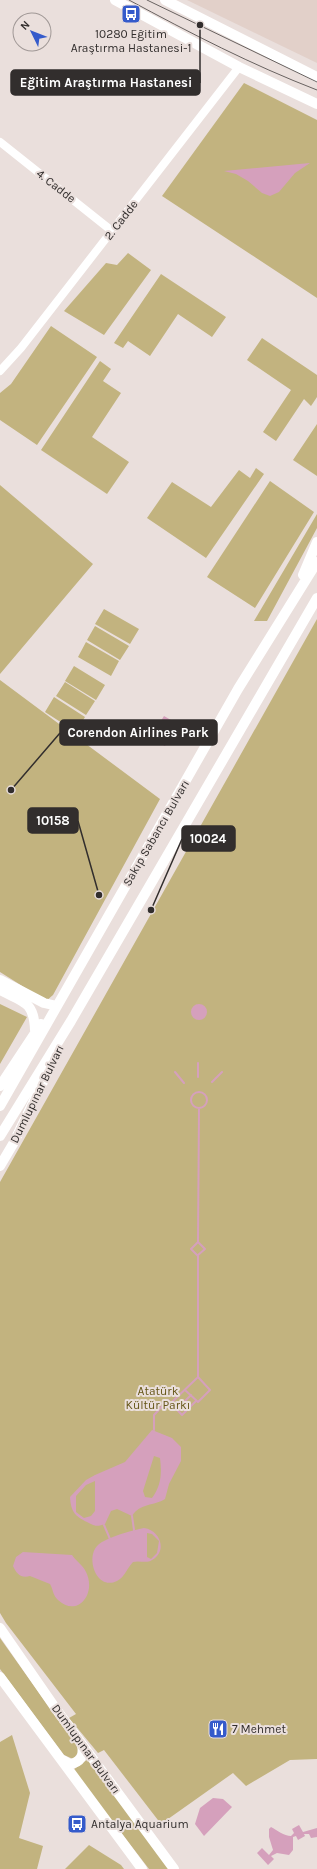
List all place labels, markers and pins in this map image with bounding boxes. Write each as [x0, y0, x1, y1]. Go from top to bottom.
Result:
bus stop icon: 10280 Eğitim Araştırma Hastanesi-1 [120, 3, 142, 25]
place label: 10280 Eğitim Araştırma Hastanesi-1 [71, 27, 191, 55]
callout: Eğitim Araştırma Hastanesi [11, 70, 200, 95]
callout: Corendon Airlines Park [60, 720, 217, 745]
callout: 10158 [28, 808, 78, 833]
callout: 10024 [182, 826, 235, 851]
restaurant icon: 7 Mehmet [207, 1718, 229, 1740]
place label: 7 Mehmet [232, 1722, 286, 1736]
bus stop icon: Antalya Aquarium [66, 1813, 88, 1835]
place label: Antalya Aquarium [91, 1817, 189, 1831]

